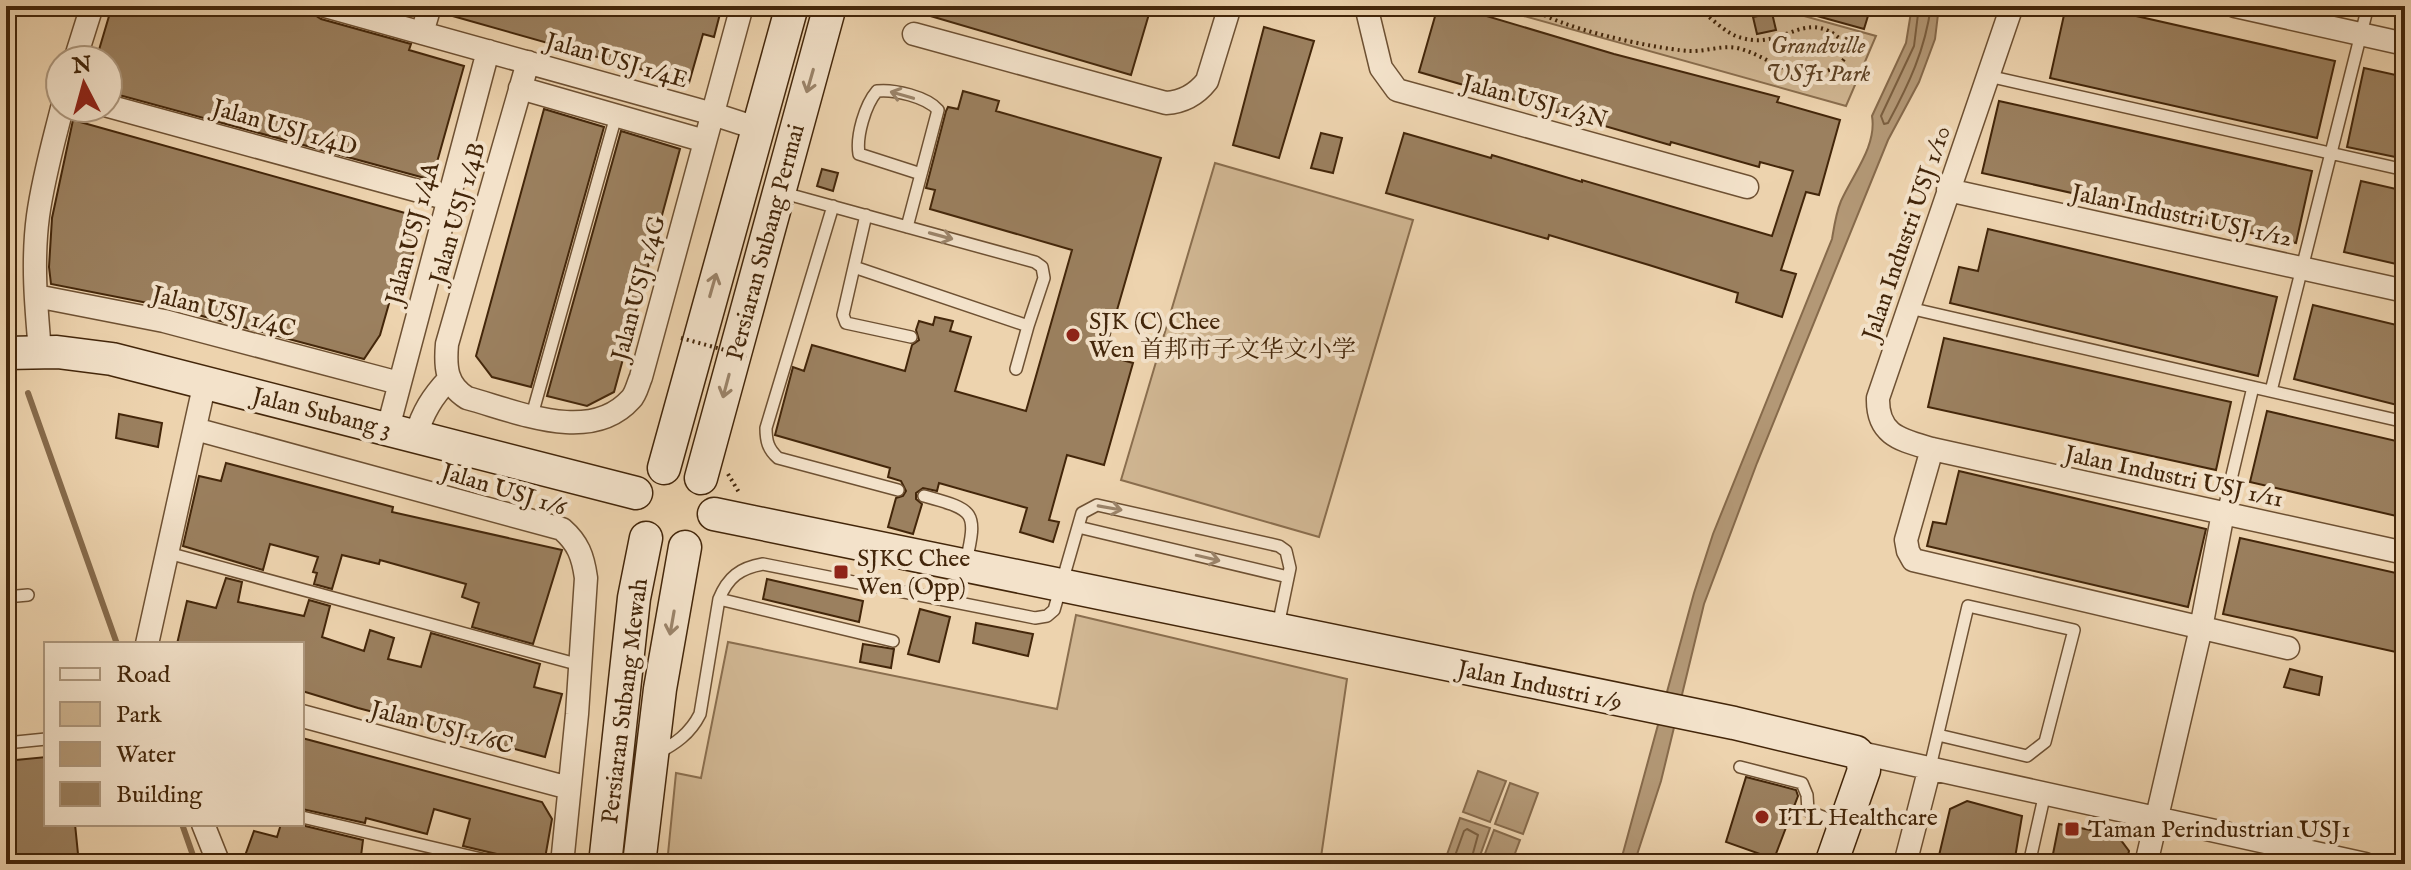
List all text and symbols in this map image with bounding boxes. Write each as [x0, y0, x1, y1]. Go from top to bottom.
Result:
street label: Jalan USJ 1/4E [539, 25, 691, 97]
park label: Grandville USJ1 Park [1766, 31, 1871, 90]
north arrow [44, 44, 124, 124]
text: N [70, 51, 93, 81]
street label: Jalan USJ 1/3N [1456, 67, 1611, 137]
one-way arrow [801, 68, 816, 94]
one-way arrow [889, 86, 915, 101]
street label: Jalan USJ 1/4D [206, 92, 361, 164]
street label: Persiaran Subang Permai [720, 121, 813, 364]
street label: Jalan Industri USJ 1/10 [1855, 122, 1959, 348]
street label: Jalan USJ 1/4B [423, 139, 493, 291]
street label: Jalan USJ 1/4A [379, 158, 448, 311]
street label: Jalan Industri USJ 1/12 [2066, 177, 2295, 255]
street label: Jalan USJ 1/4G [604, 212, 674, 367]
one-way arrow [927, 229, 953, 244]
one-way arrow [706, 272, 721, 298]
street label: Jalan USJ 1/4C [146, 279, 299, 345]
place label: SJK (C) Chee Wen 首邦市子文华文小学 [1089, 307, 1356, 366]
marker: SJK (C) Chee Wen 首邦市子文华文小学 [1064, 326, 1082, 344]
one-way arrow [718, 372, 733, 398]
street label: Jalan Subang 3 [246, 380, 395, 446]
street label: Jalan Industri USJ 1/11 [2059, 439, 2286, 516]
street label: Jalan USJ 1/6 [434, 456, 571, 524]
one-way arrow [1096, 501, 1122, 516]
place label: SJKC Chee Wen (Opp) [857, 544, 970, 603]
one-way arrow [1195, 551, 1220, 566]
marker: SJKC Chee Wen (Opp) [832, 563, 850, 581]
street label: Persiaran Subang Mewah [595, 576, 656, 826]
one-way arrow [663, 610, 678, 636]
legend [44, 642, 304, 826]
street label: Jalan Industri 1/9 [1452, 653, 1625, 719]
text: Road [116, 660, 170, 691]
street label: Jalan USJ 1/6C [364, 694, 516, 762]
text: Park [116, 700, 162, 731]
text: Water [116, 740, 176, 771]
text: Building [116, 780, 203, 811]
place label: ITL Healthcare [1778, 803, 1938, 834]
marker: ITL Healthcare [1753, 808, 1771, 826]
place label: Taman Perindustrian USJ1 [2088, 815, 2350, 846]
marker: Taman Perindustrian USJ1 [2063, 820, 2081, 838]

